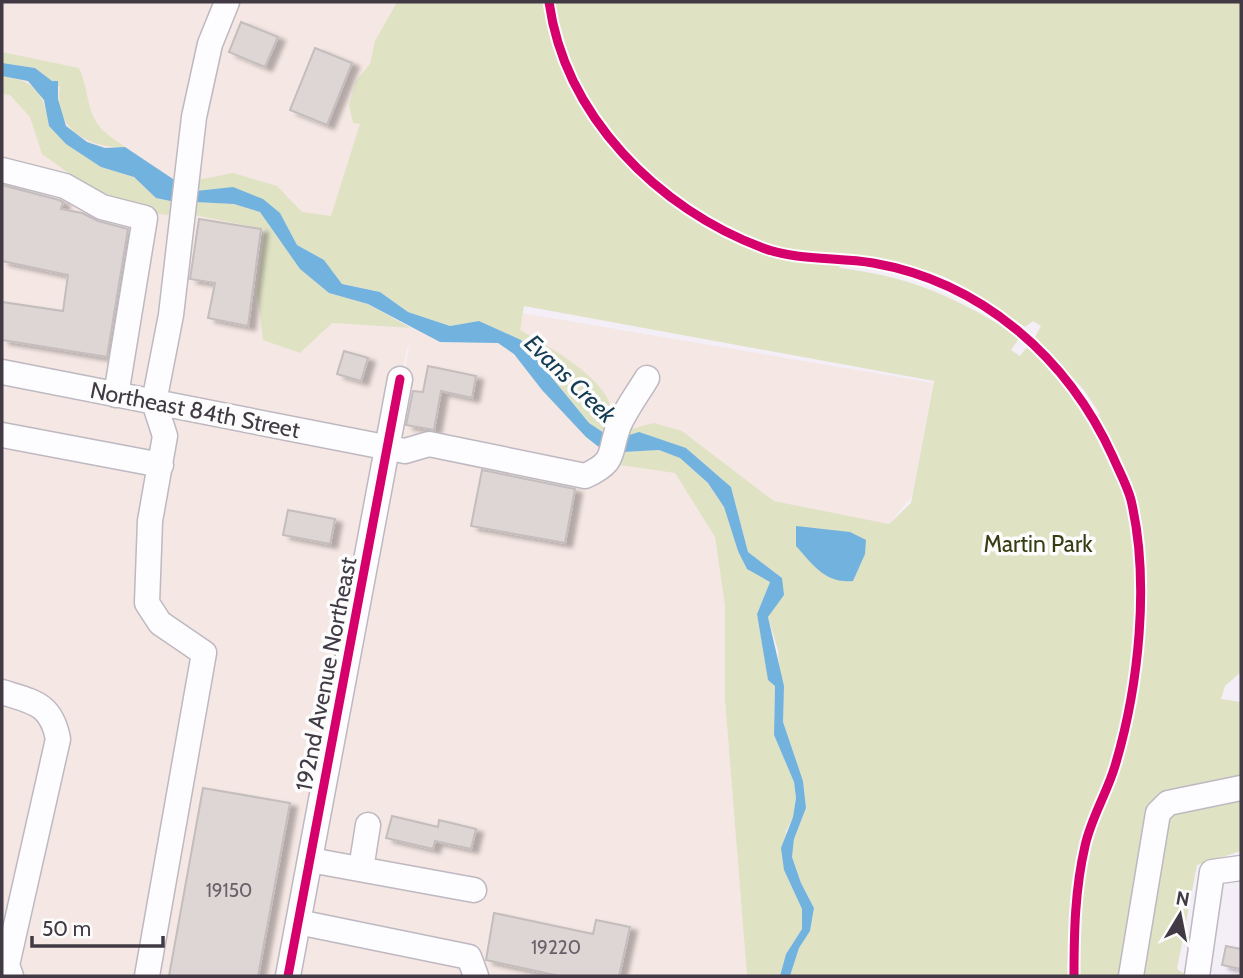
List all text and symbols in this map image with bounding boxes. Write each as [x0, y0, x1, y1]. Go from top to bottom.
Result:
water label: Evans Creek [519, 328, 622, 430]
street label: Northeast 84th Street [88, 376, 302, 444]
park label: Martin Park [984, 530, 1093, 558]
street label: 192nd Avenue Northeast [290, 554, 362, 793]
house number: 19150 [206, 879, 252, 902]
north arrow [1145, 880, 1215, 950]
text: N [1174, 886, 1191, 911]
scale bar [32, 904, 163, 948]
text: 50 m [42, 916, 91, 941]
house number: 19220 [531, 936, 581, 959]

